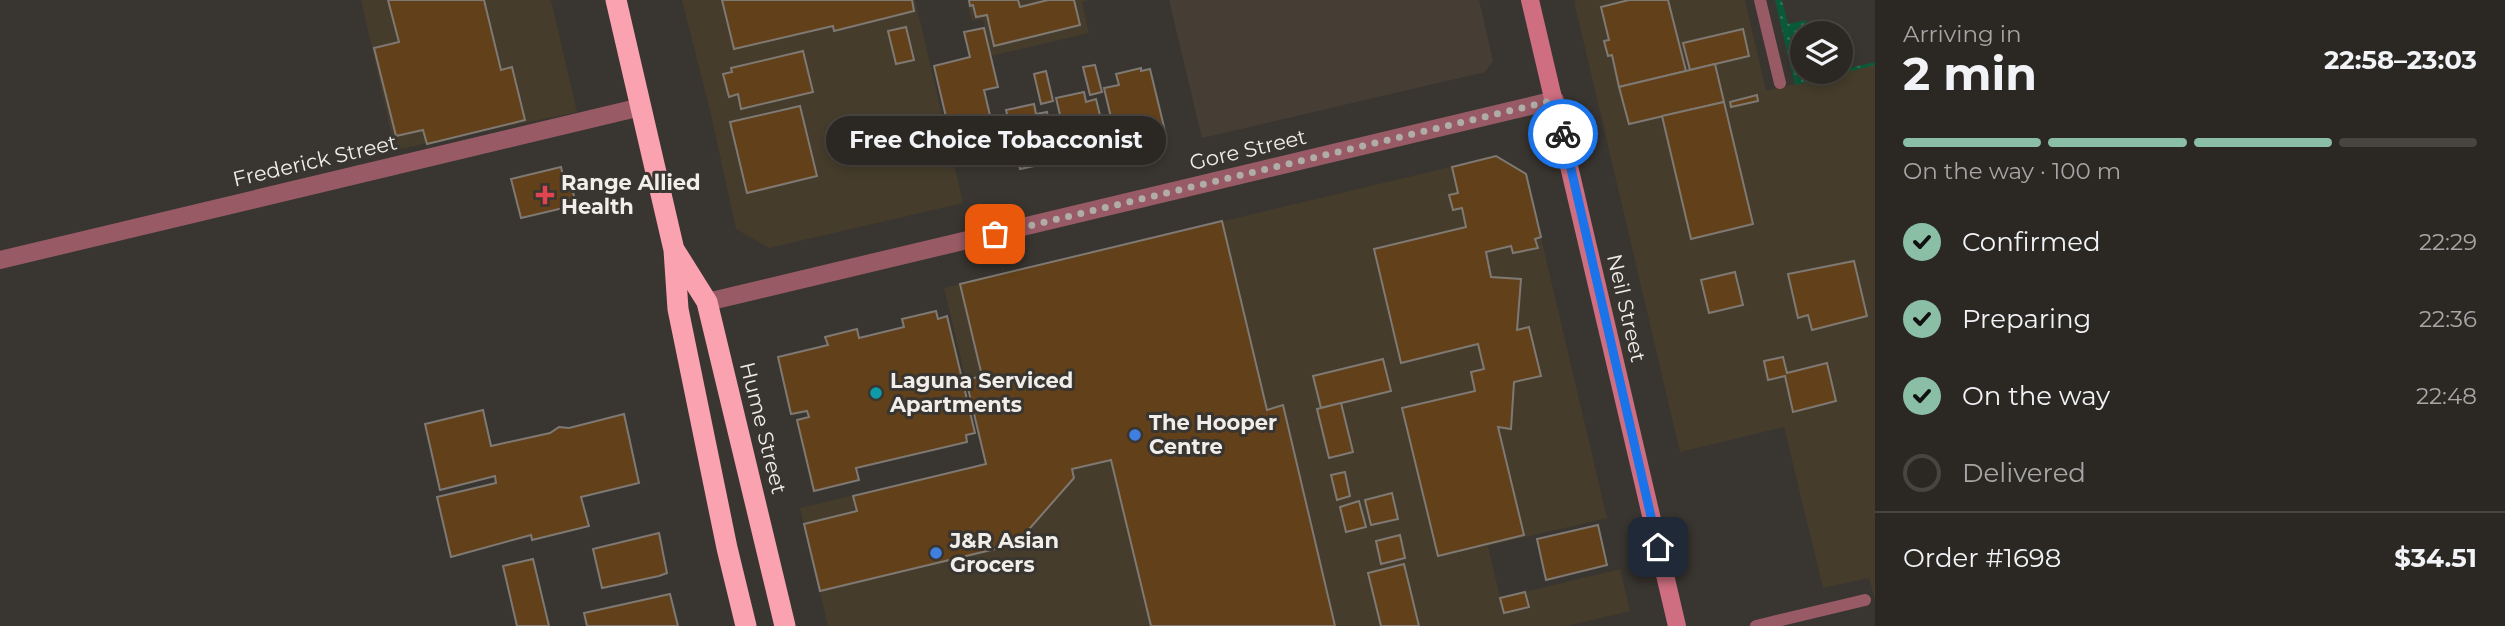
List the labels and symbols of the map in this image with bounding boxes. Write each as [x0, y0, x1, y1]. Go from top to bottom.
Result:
courier [1528, 99, 1598, 169]
callout: Free Choice Tobacconist [825, 115, 1165, 164]
street label: Gore Street [1187, 124, 1309, 175]
street label: Frederick Street [230, 129, 400, 192]
place label: Range Allied Health [561, 170, 701, 219]
marker: Range Allied Health [535, 185, 555, 205]
pin [965, 204, 1025, 264]
street label: Neil Street [1602, 251, 1651, 364]
street label: Hume Street [735, 359, 792, 496]
place label: Laguna Serviced Apartments [889, 368, 1073, 417]
marker: Laguna Serviced Apartments [868, 385, 884, 401]
place label: The Hooper Centre [1149, 410, 1277, 459]
marker: The Hooper Centre [1127, 427, 1143, 443]
pin [1628, 517, 1688, 577]
place label: J&R Asian Grocers [949, 528, 1059, 577]
marker: J&R Asian Grocers [928, 545, 944, 561]

